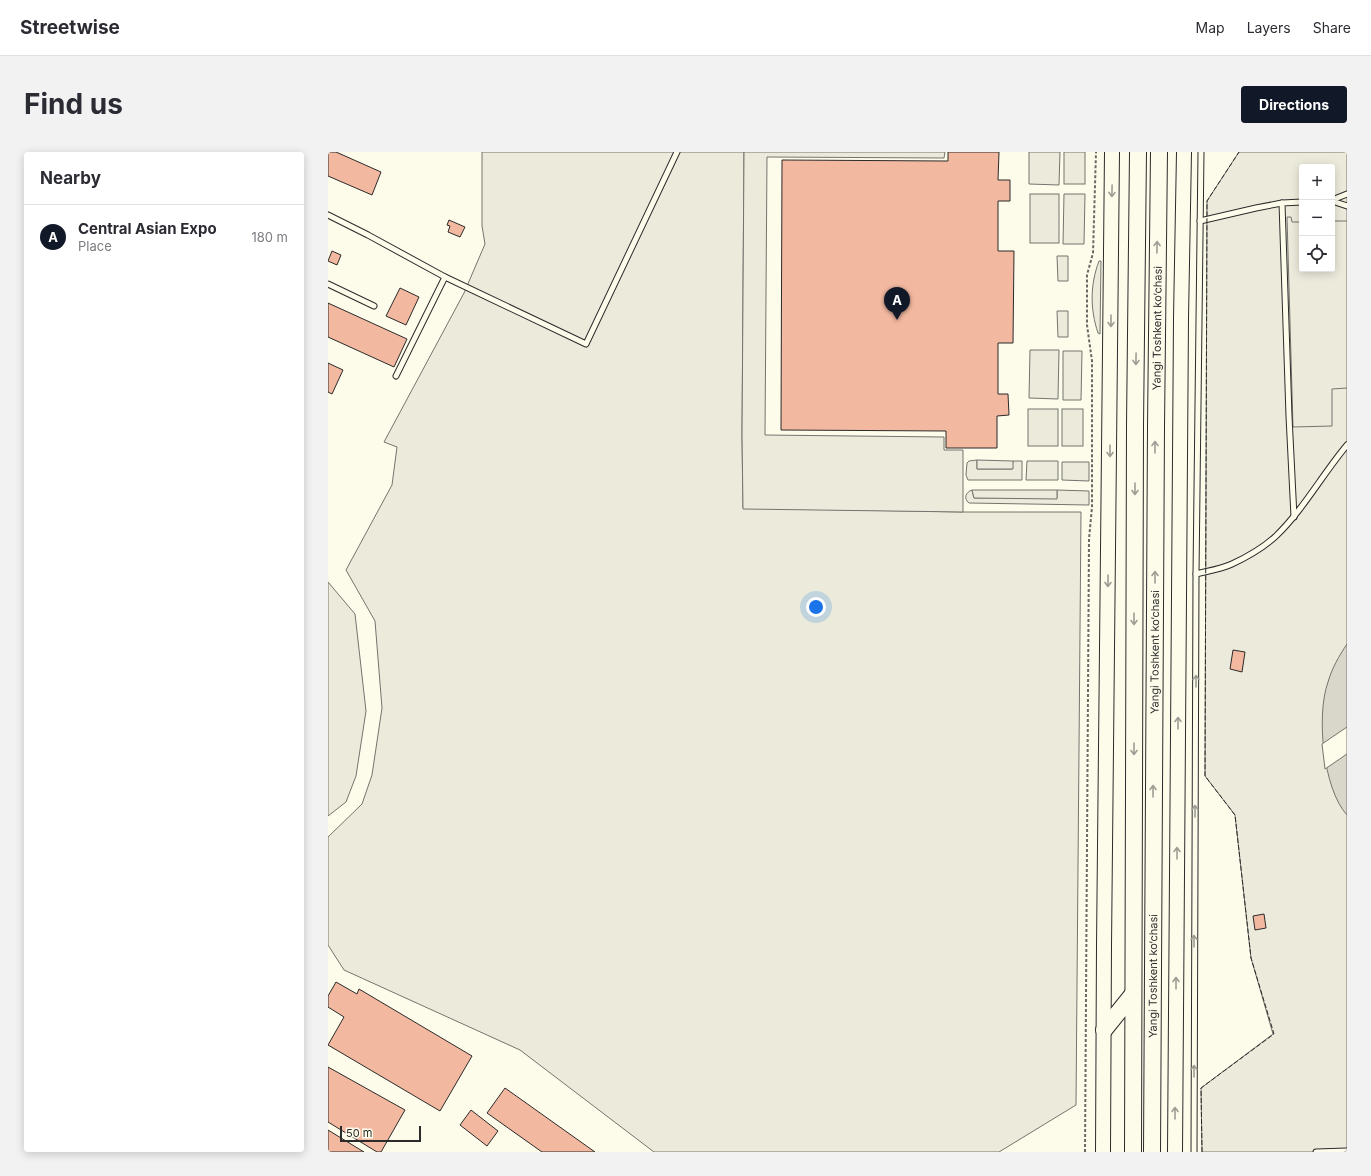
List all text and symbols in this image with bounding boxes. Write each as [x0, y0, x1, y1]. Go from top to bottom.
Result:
text: Streetwise [20, 16, 120, 39]
text: Map [1196, 19, 1225, 36]
text: Layers [1247, 19, 1291, 36]
text: Share [1313, 19, 1351, 36]
button: Directions [1241, 86, 1347, 123]
text: Find us [24, 87, 123, 121]
map controls [1299, 164, 1335, 272]
button: + [1299, 164, 1335, 200]
text: Nearby [40, 168, 101, 188]
one-way arrow [1108, 184, 1115, 197]
button: − [1299, 200, 1335, 236]
text: Central Asian Expo [78, 219, 217, 238]
text: A [48, 229, 58, 245]
text: 180 m [251, 229, 288, 245]
button: locate [1299, 236, 1335, 272]
text: Place [78, 238, 112, 254]
one-way arrow [1154, 241, 1161, 254]
street label: Yangi Toshkent ko‘chasi [1149, 266, 1165, 390]
pin: A [884, 287, 910, 320]
one-way arrow [1107, 314, 1114, 327]
one-way arrow [1132, 352, 1140, 365]
one-way arrow [1151, 441, 1159, 454]
one-way arrow [1106, 444, 1113, 457]
one-way arrow [1131, 482, 1139, 495]
one-way arrow [1151, 571, 1159, 584]
one-way arrow [1104, 574, 1112, 587]
street label: Yangi Toshkent ko‘chasi [1147, 590, 1162, 714]
your location [806, 597, 826, 617]
one-way arrow [1130, 612, 1138, 625]
one-way arrow [1192, 675, 1200, 688]
one-way arrow [1174, 717, 1182, 730]
one-way arrow [1130, 742, 1138, 755]
one-way arrow [1149, 785, 1157, 798]
one-way arrow [1191, 805, 1199, 818]
one-way arrow [1173, 847, 1181, 860]
street label: Yangi Toshkent ko‘chasi [1146, 914, 1160, 1038]
one-way arrow [1190, 935, 1198, 948]
one-way arrow [1172, 977, 1180, 990]
one-way arrow [1190, 1065, 1198, 1078]
one-way arrow [1171, 1107, 1179, 1120]
scale bar [340, 1124, 421, 1143]
text: 50 m [346, 1126, 372, 1140]

